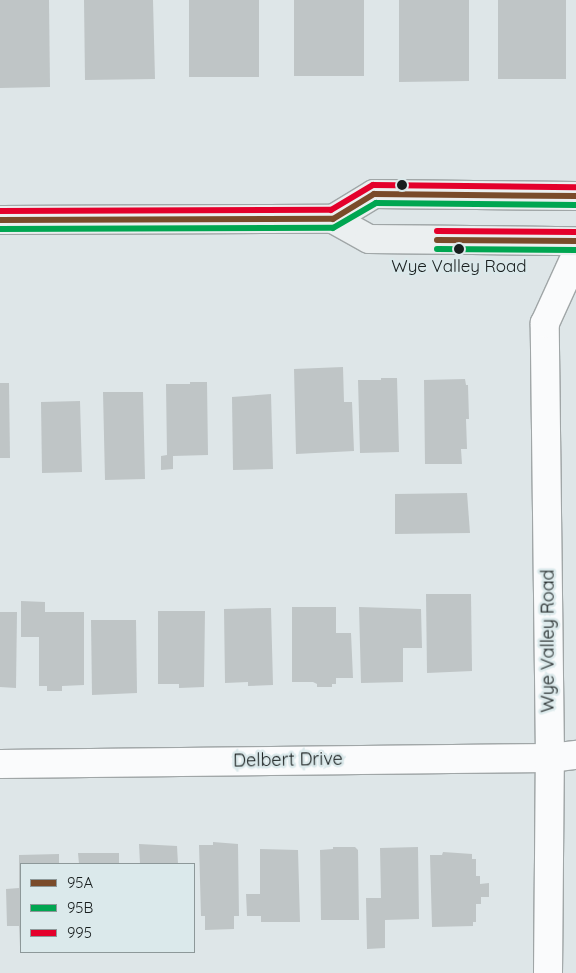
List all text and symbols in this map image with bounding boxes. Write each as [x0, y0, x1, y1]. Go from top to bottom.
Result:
unlabelled marker [397, 180, 407, 190]
marker: Wye Valley Road [454, 244, 464, 254]
place label: Wye Valley Road [391, 256, 527, 276]
street label: Wye Valley Road [537, 569, 559, 713]
street label: Delbert Drive [233, 748, 343, 772]
legend [20, 863, 195, 953]
text: 95A [67, 873, 93, 892]
text: 95B [67, 898, 93, 917]
text: 995 [67, 923, 92, 942]

